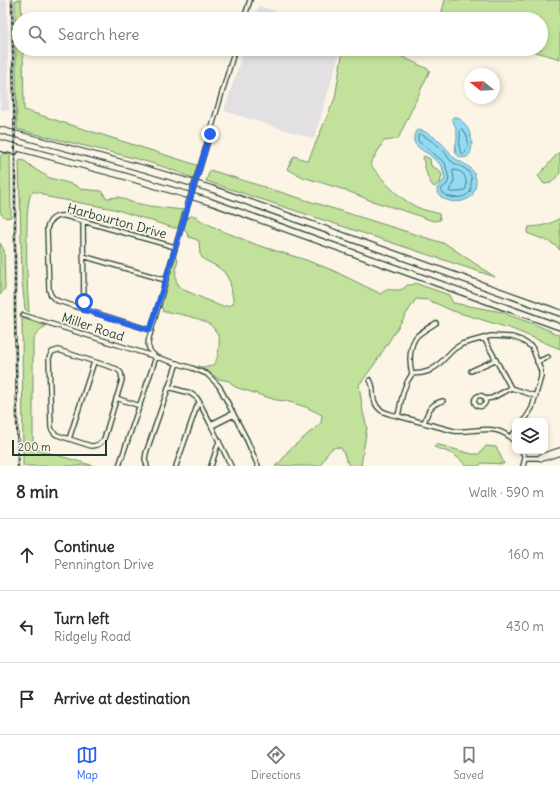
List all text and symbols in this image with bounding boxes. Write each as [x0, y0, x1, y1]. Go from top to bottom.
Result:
search box [12, 12, 548, 56]
icon: search [26, 23, 48, 45]
text: Search here [58, 25, 139, 44]
north arrow [464, 68, 500, 104]
route end [201, 125, 219, 143]
street label: Harbourton Drive [65, 200, 169, 242]
route start [75, 293, 93, 311]
street label: Miller Road [59, 309, 127, 345]
map controls [512, 418, 548, 454]
button: layers [512, 418, 548, 454]
scale bar [12, 438, 107, 457]
text: 200 m [18, 440, 51, 454]
text: 8 min [16, 481, 58, 503]
text: Walk · 590 m [469, 484, 544, 501]
text: Continue [54, 537, 115, 556]
icon: ahead [16, 544, 38, 566]
text: 160 m [508, 546, 544, 563]
text: Pennington Drive [54, 556, 154, 573]
text: Turn left [54, 609, 109, 628]
icon: left [16, 616, 38, 638]
text: 430 m [506, 618, 544, 635]
text: Ridgely Road [54, 628, 131, 645]
icon: arrive [16, 688, 38, 710]
text: Arrive at destination [54, 689, 190, 708]
tab: Map [76, 744, 98, 782]
tab: Directions [251, 744, 301, 782]
tab: Saved [453, 744, 484, 782]

